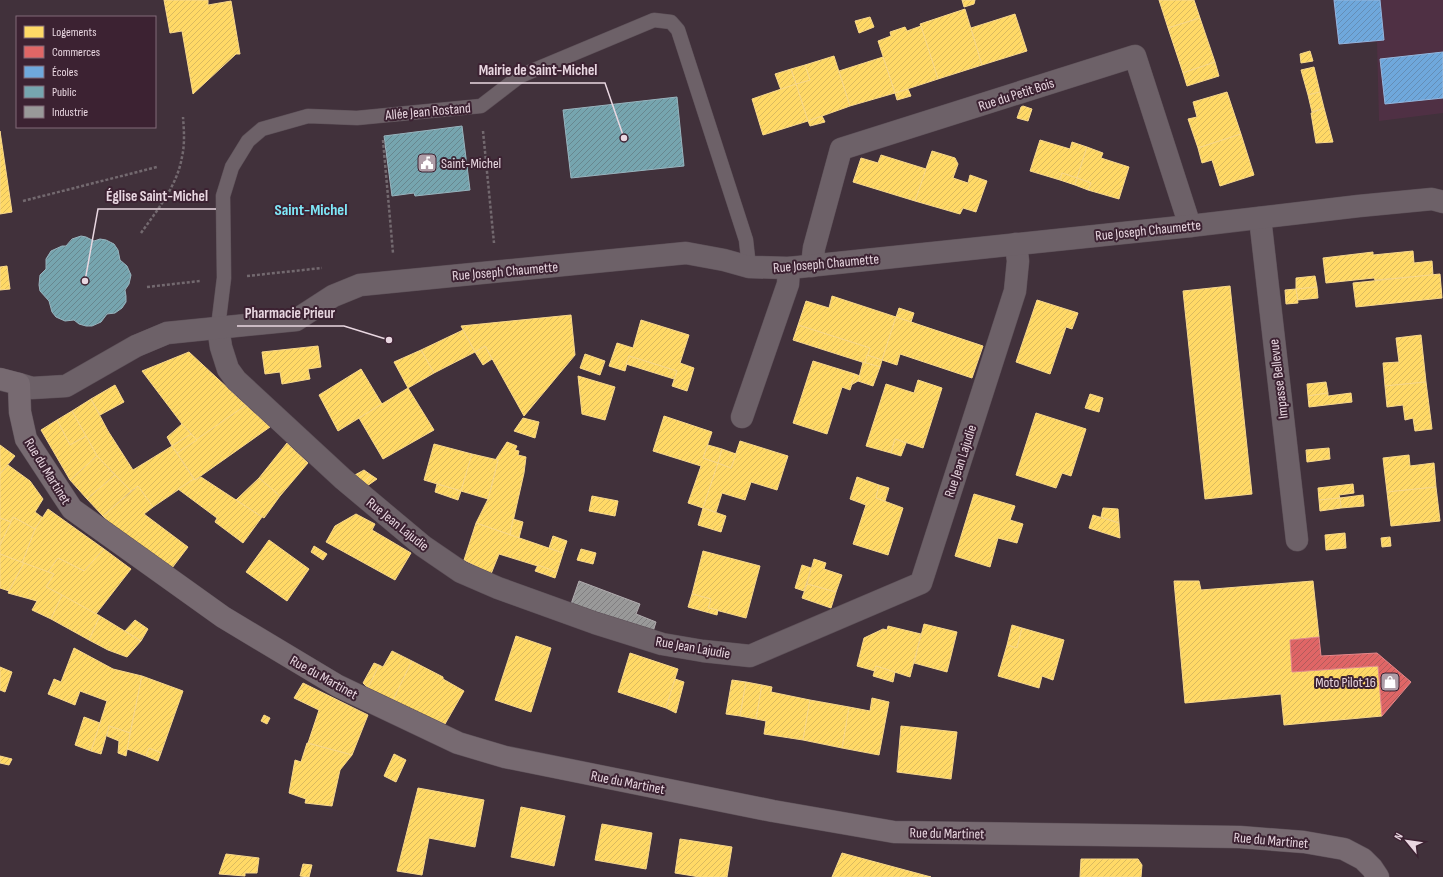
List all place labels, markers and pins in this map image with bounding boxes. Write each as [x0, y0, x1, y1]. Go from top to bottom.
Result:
callout: Mairie de Saint-Michel [470, 56, 605, 83]
public building icon: Saint-Michel [416, 152, 438, 174]
place label: Saint-Michel [441, 155, 501, 172]
callout: Église Saint-Michel [98, 182, 216, 209]
callout: Pharmacie Prieur [237, 299, 344, 326]
shop icon: Moto Pilot 16 [1379, 671, 1401, 693]
place label: Moto Pilot 16 [1315, 674, 1376, 691]

